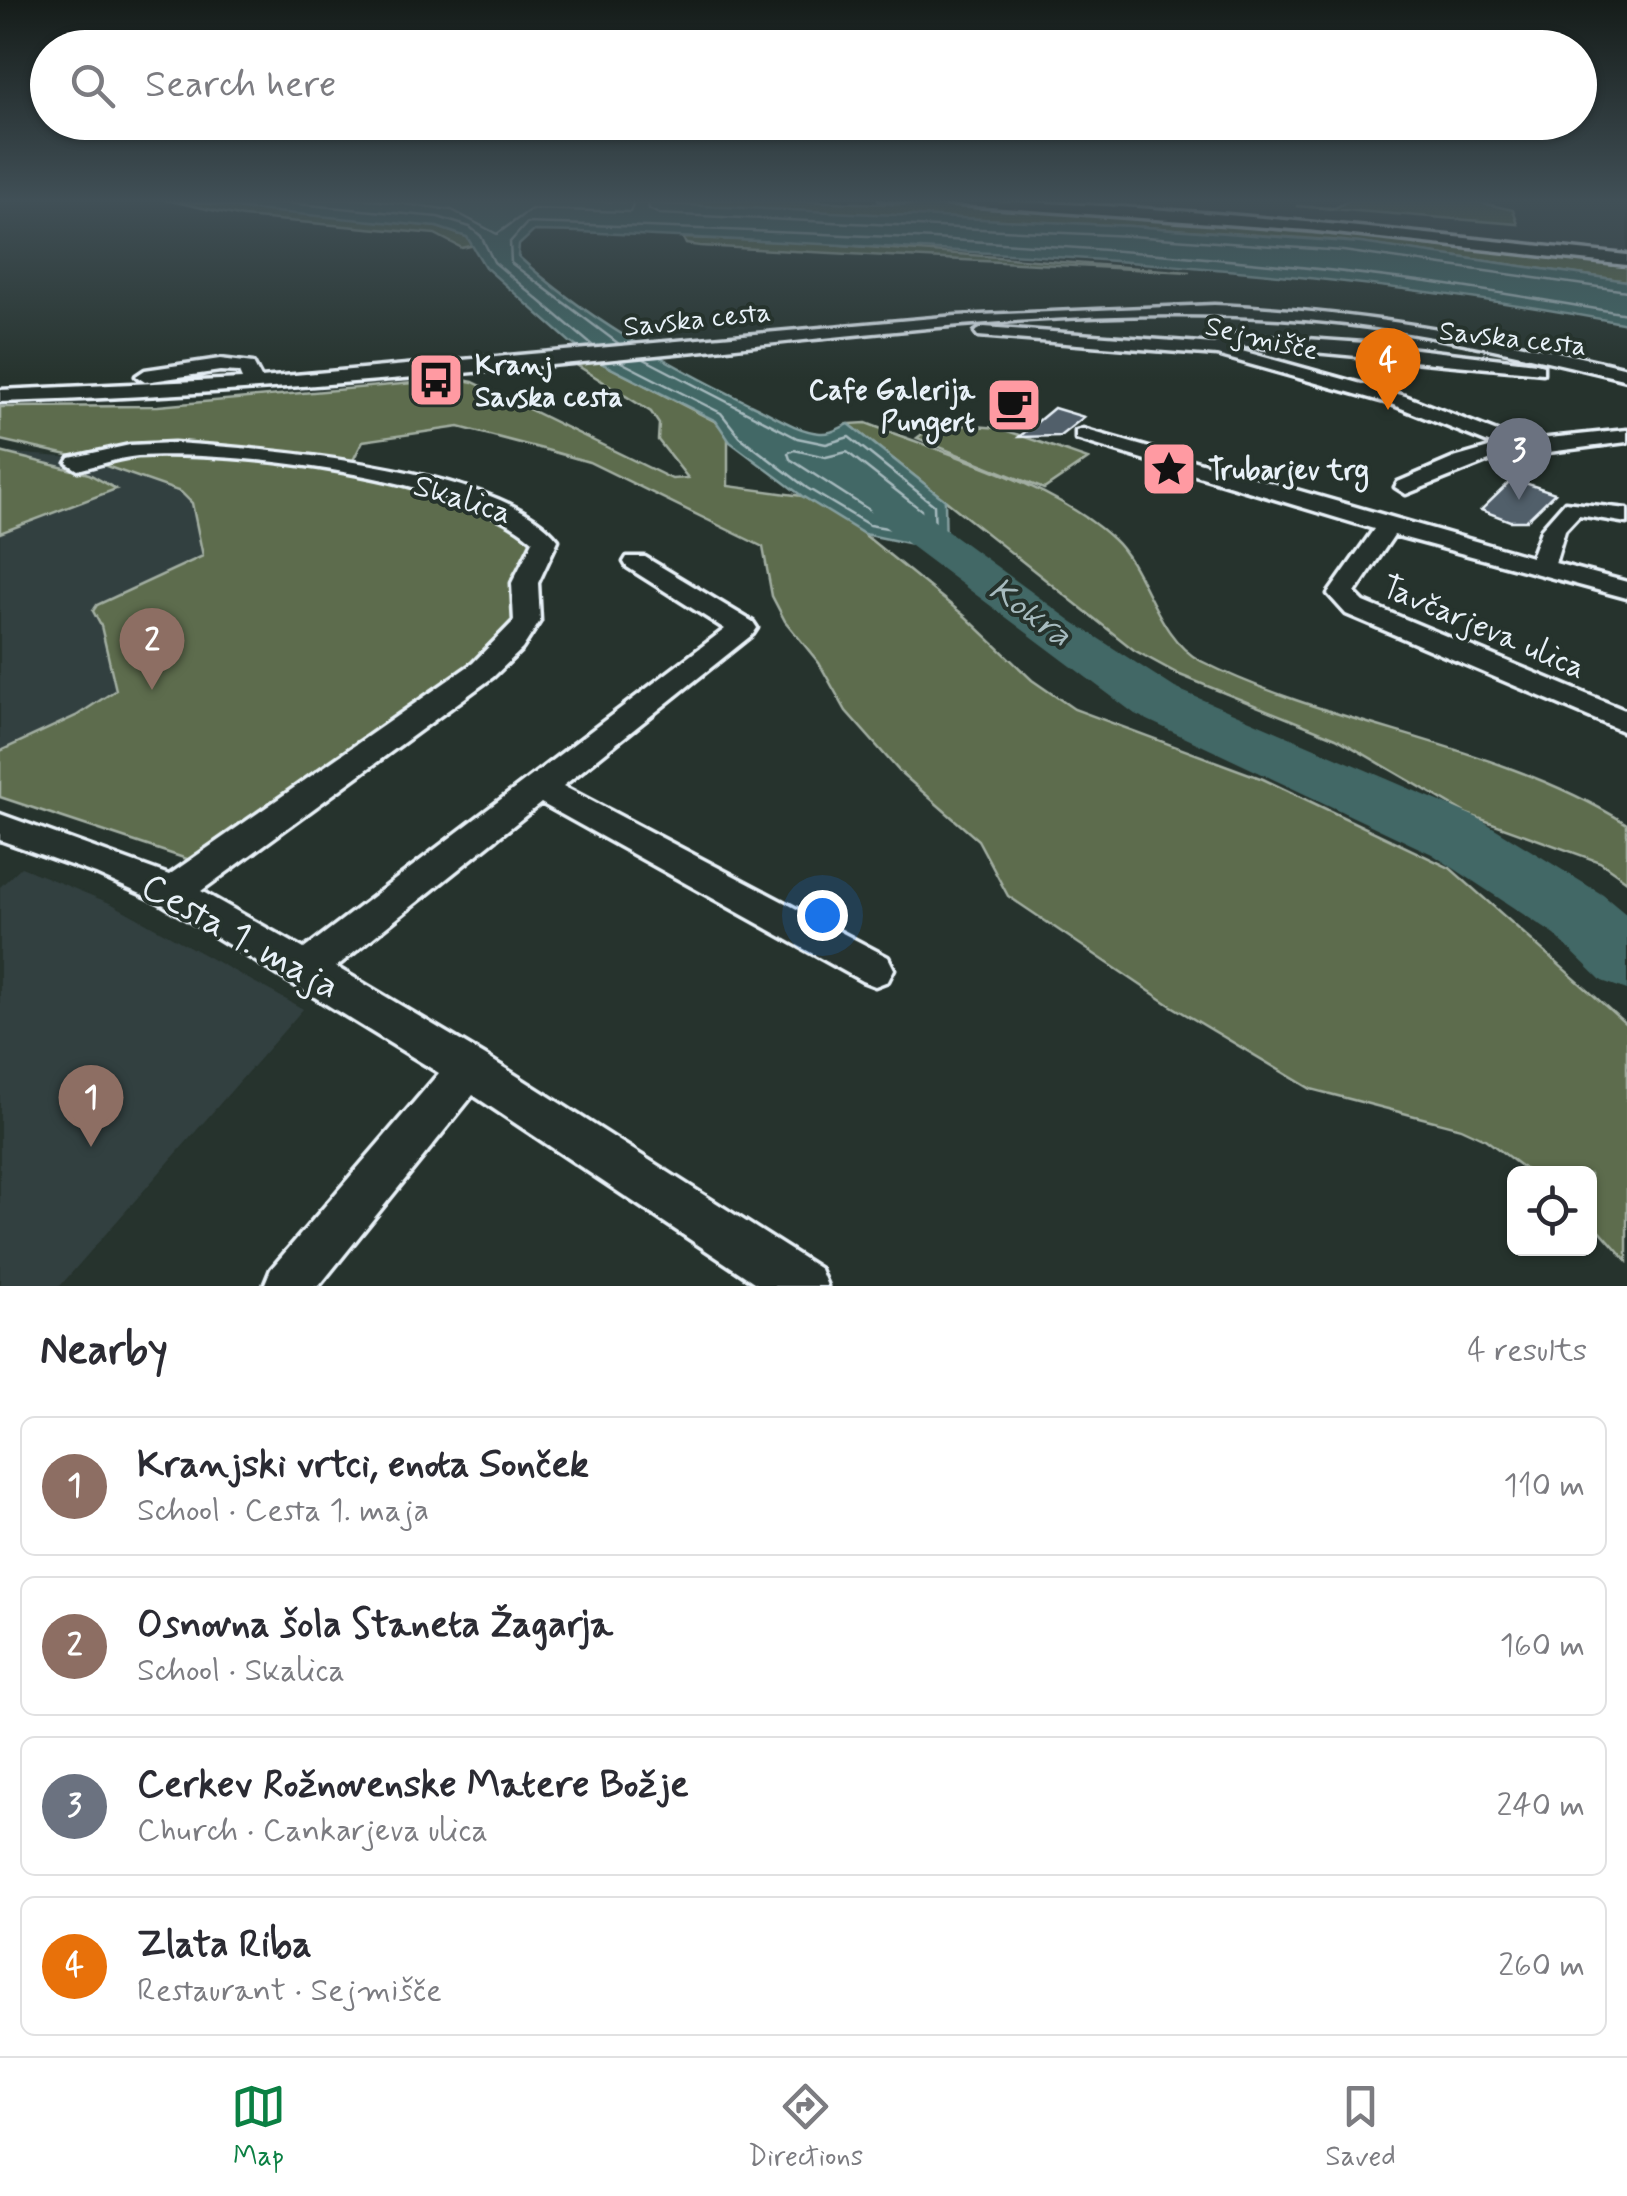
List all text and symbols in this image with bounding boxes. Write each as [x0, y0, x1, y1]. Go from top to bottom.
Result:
search box [30, 30, 1597, 140]
icon: search [65, 58, 120, 113]
text: Search here [145, 61, 336, 110]
street label: Savska cesta [622, 294, 773, 347]
street label: Sejmišče [1201, 308, 1322, 370]
street label: Savska cesta [1437, 313, 1588, 366]
pin: 4 [1356, 328, 1420, 410]
place label: Kranj Savska cesta [475, 348, 623, 417]
bus stop icon: Kranj Savska cesta [406, 350, 466, 410]
place label: Cafe Galerija Pungert [809, 373, 976, 445]
cafe icon: Cafe Galerija Pungert [984, 375, 1044, 435]
pin: 3 [1486, 418, 1552, 500]
place icon: Trubarjev trg [1139, 439, 1199, 499]
place label: Trubarjev trg [1208, 453, 1369, 493]
street label: Skalica [408, 465, 517, 535]
street label: Tavčarjeva ulica [1375, 566, 1592, 690]
water label: Kokra [979, 567, 1080, 658]
pin: 2 [120, 608, 184, 690]
street label: Cesta 1. maja [132, 863, 348, 1012]
your location [797, 890, 848, 941]
pin: 1 [58, 1064, 124, 1147]
map controls [1507, 1166, 1597, 1256]
button: locate [1507, 1166, 1597, 1256]
text: Nearby [40, 1324, 168, 1379]
text: 4 results [1467, 1330, 1587, 1372]
text: Kranjski vrtci, enota Sonček [137, 1441, 589, 1490]
text: 1 [67, 1465, 82, 1507]
text: 110 m [1504, 1465, 1585, 1507]
text: School · Cesta 1. maja [137, 1490, 429, 1532]
text: Osnovna šola Staneta Žagarja [137, 1601, 613, 1650]
text: 2 [67, 1625, 82, 1667]
text: 160 m [1500, 1625, 1585, 1667]
text: School · Skalica [137, 1650, 345, 1692]
text: Cerkev Rožnovenske Matere Božje [137, 1761, 689, 1810]
text: 3 [67, 1785, 82, 1827]
text: 240 m [1497, 1785, 1585, 1827]
text: Church · Cankarjeva ulica [137, 1810, 488, 1852]
text: Zlata Riba [137, 1921, 312, 1970]
text: 4 [65, 1945, 84, 1987]
text: 260 m [1498, 1945, 1585, 1987]
text: Restaurant · Sejmišče [137, 1970, 442, 2012]
tab: Map [231, 2079, 286, 2176]
tab: Directions [748, 2079, 863, 2176]
tab: Saved [1325, 2079, 1396, 2176]

